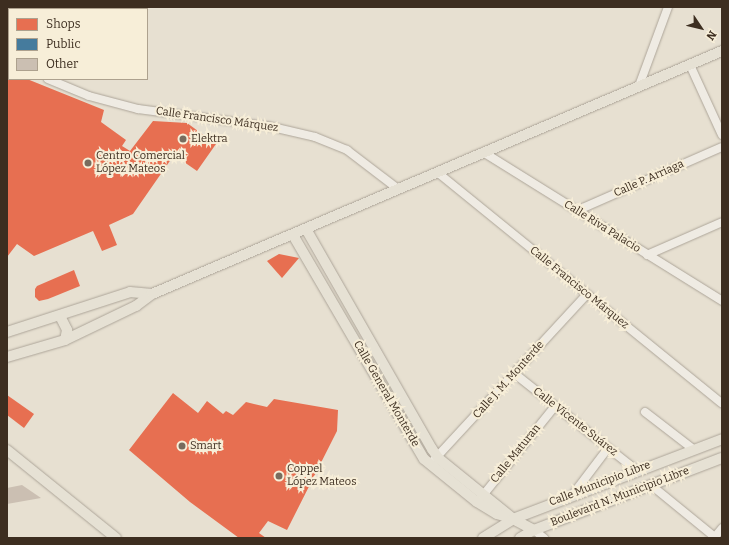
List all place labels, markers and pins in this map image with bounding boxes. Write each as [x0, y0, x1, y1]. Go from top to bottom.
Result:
place label: Elektra [191, 132, 228, 146]
marker: Elektra [178, 134, 188, 144]
place label: Centro Comercial López Mateos [96, 150, 185, 176]
marker: Centro Comercial López Mateos [83, 158, 93, 168]
place label: Smart [190, 439, 222, 453]
marker: Smart [177, 441, 187, 451]
place label: Coppel López Mateos [287, 463, 356, 489]
marker: Coppel López Mateos [274, 471, 284, 481]

